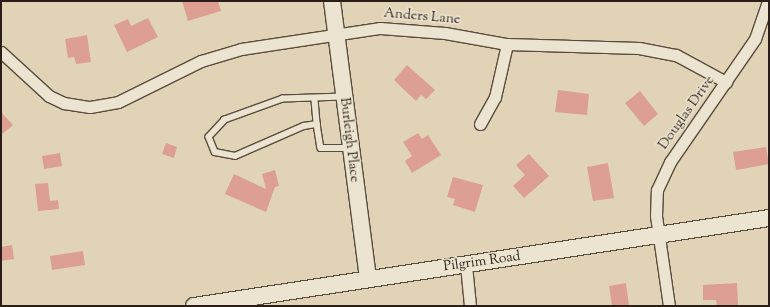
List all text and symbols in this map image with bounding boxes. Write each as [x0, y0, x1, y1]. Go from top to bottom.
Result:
street label: Anders Lane [383, 5, 461, 29]
street label: Douglas Drive [655, 73, 719, 153]
street label: Burleigh Place [335, 97, 363, 183]
street label: Pilgrim Road [442, 248, 522, 276]

